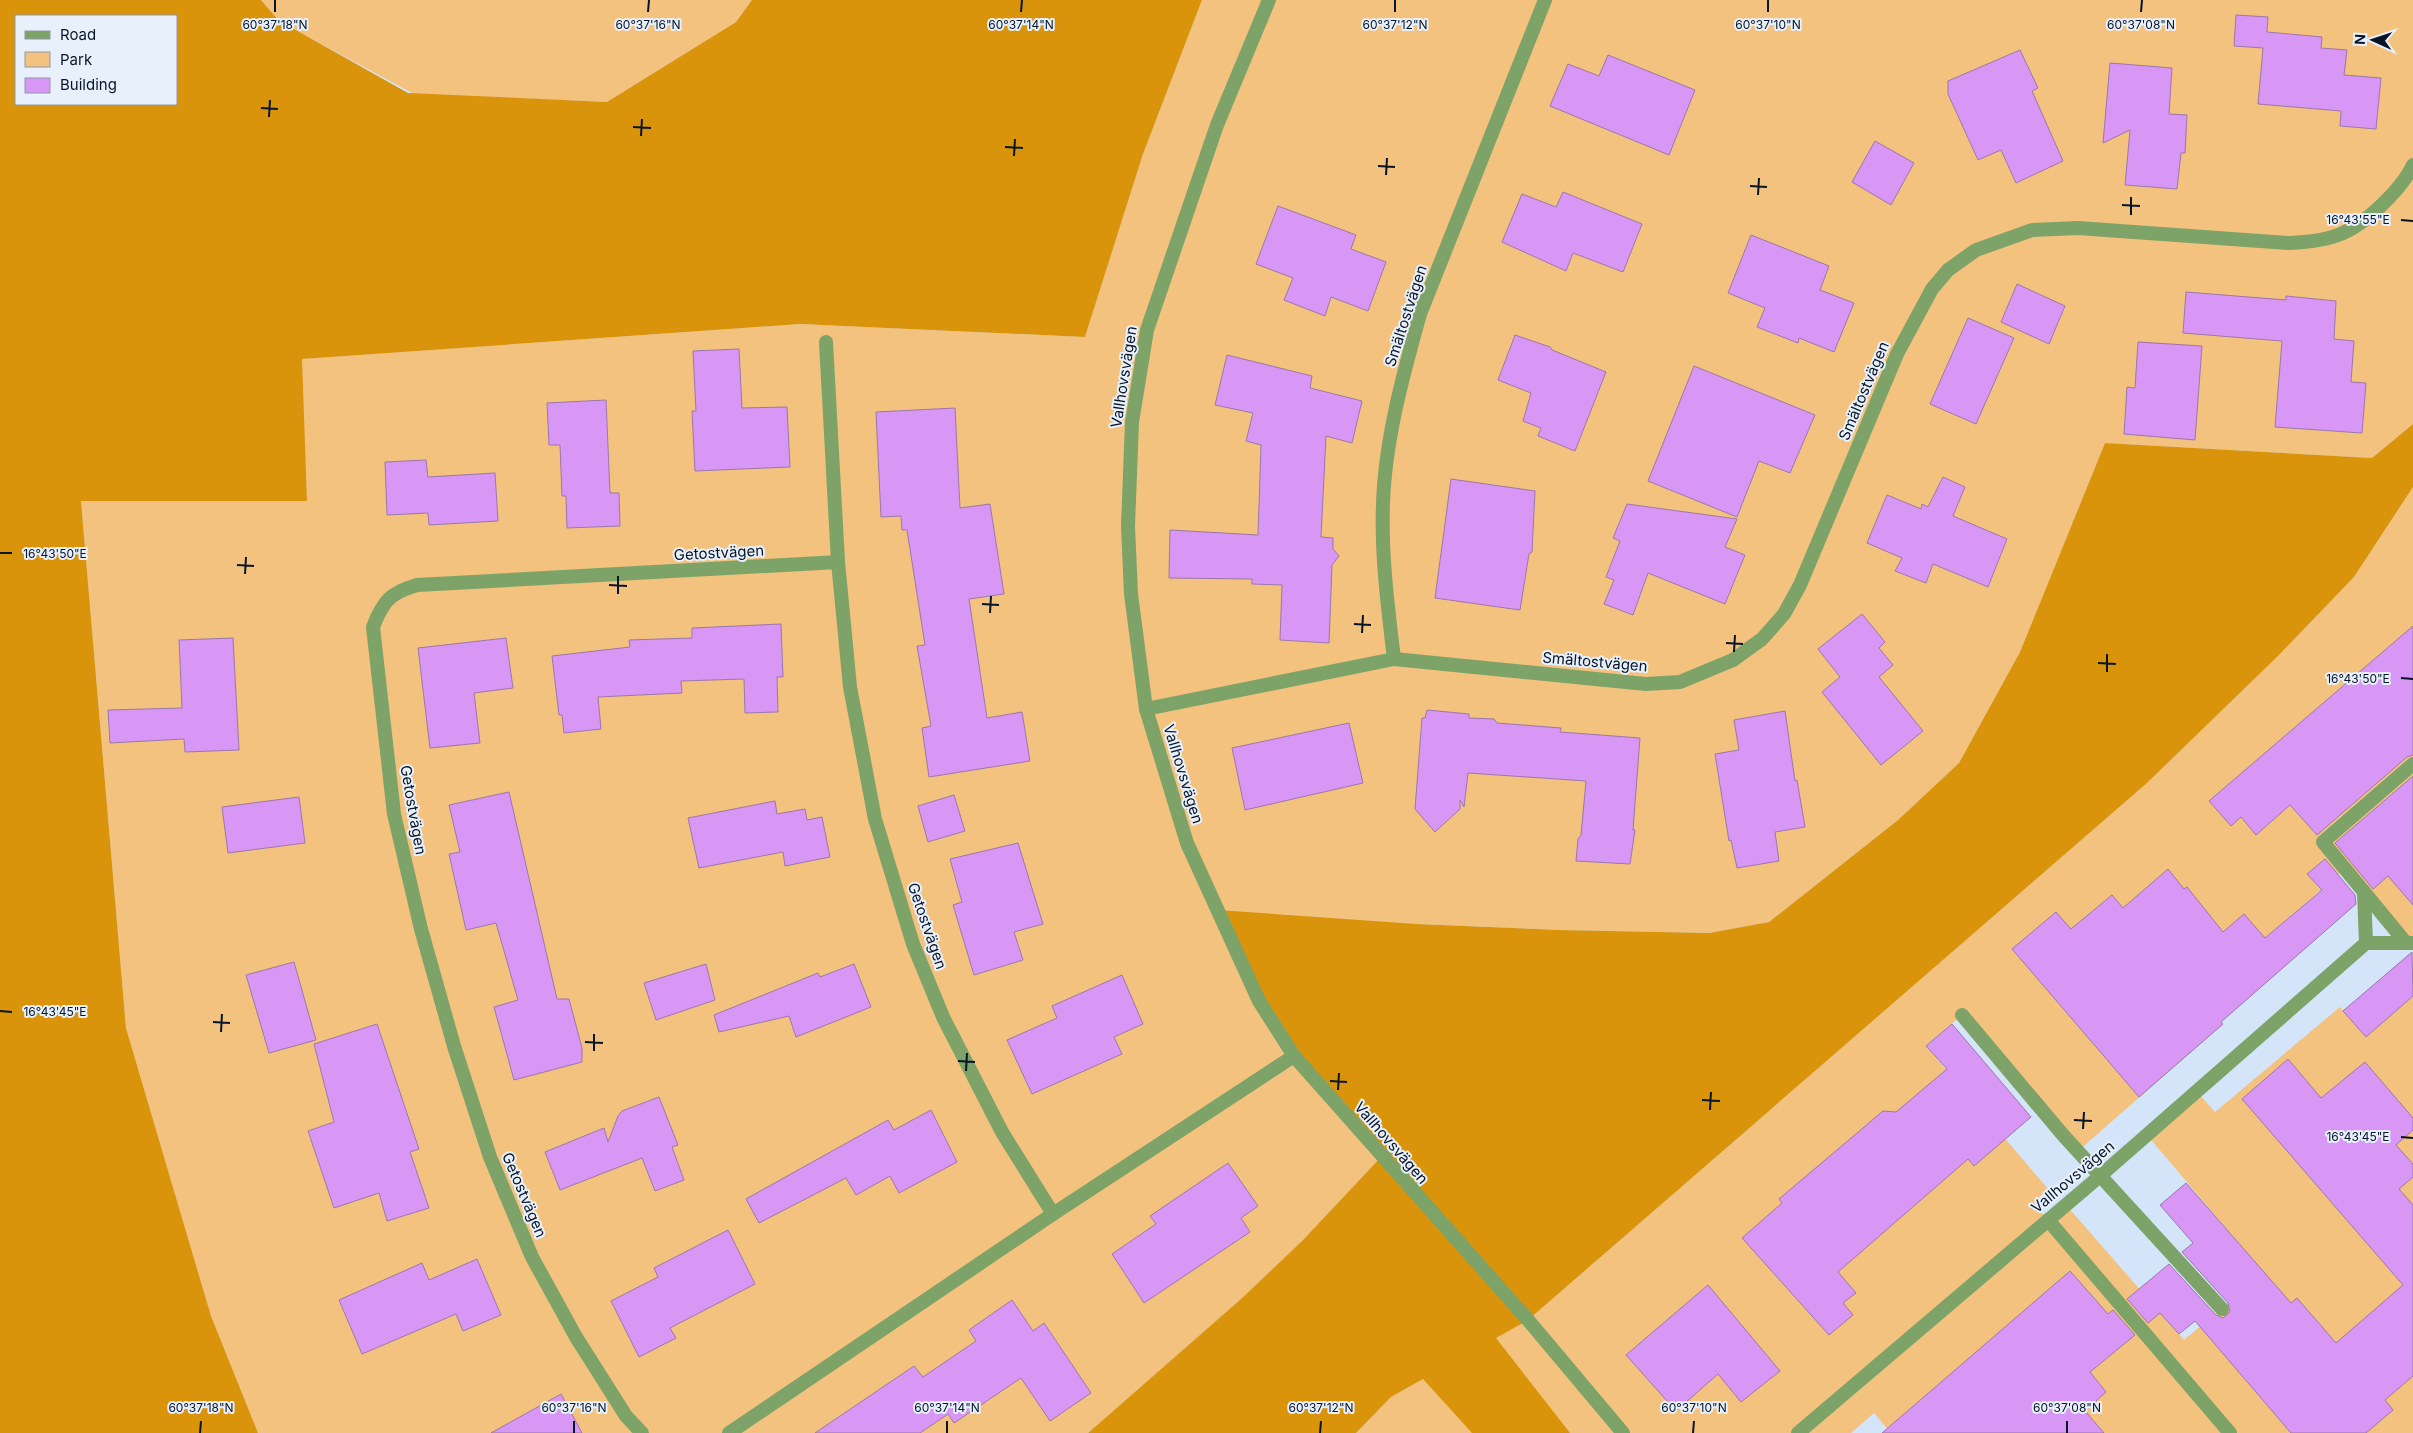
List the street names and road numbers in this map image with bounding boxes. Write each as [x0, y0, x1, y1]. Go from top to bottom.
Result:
street label: Smältostvägen [1380, 263, 1431, 369]
street label: Vallhovsvägen [1106, 325, 1141, 429]
street label: Smältostvägen [1834, 339, 1893, 443]
street label: Getostvägen [673, 541, 765, 564]
street label: Smältostvägen [1542, 647, 1648, 676]
street label: Vallhovsvägen [1159, 722, 1208, 826]
street label: Getostvägen [396, 764, 431, 856]
street label: Getostvägen [904, 880, 951, 972]
street label: Vallhovsvägen [1350, 1098, 1432, 1188]
street label: Vallhovsvägen [2027, 1136, 2118, 1217]
street label: Getostvägen [498, 1149, 551, 1240]

